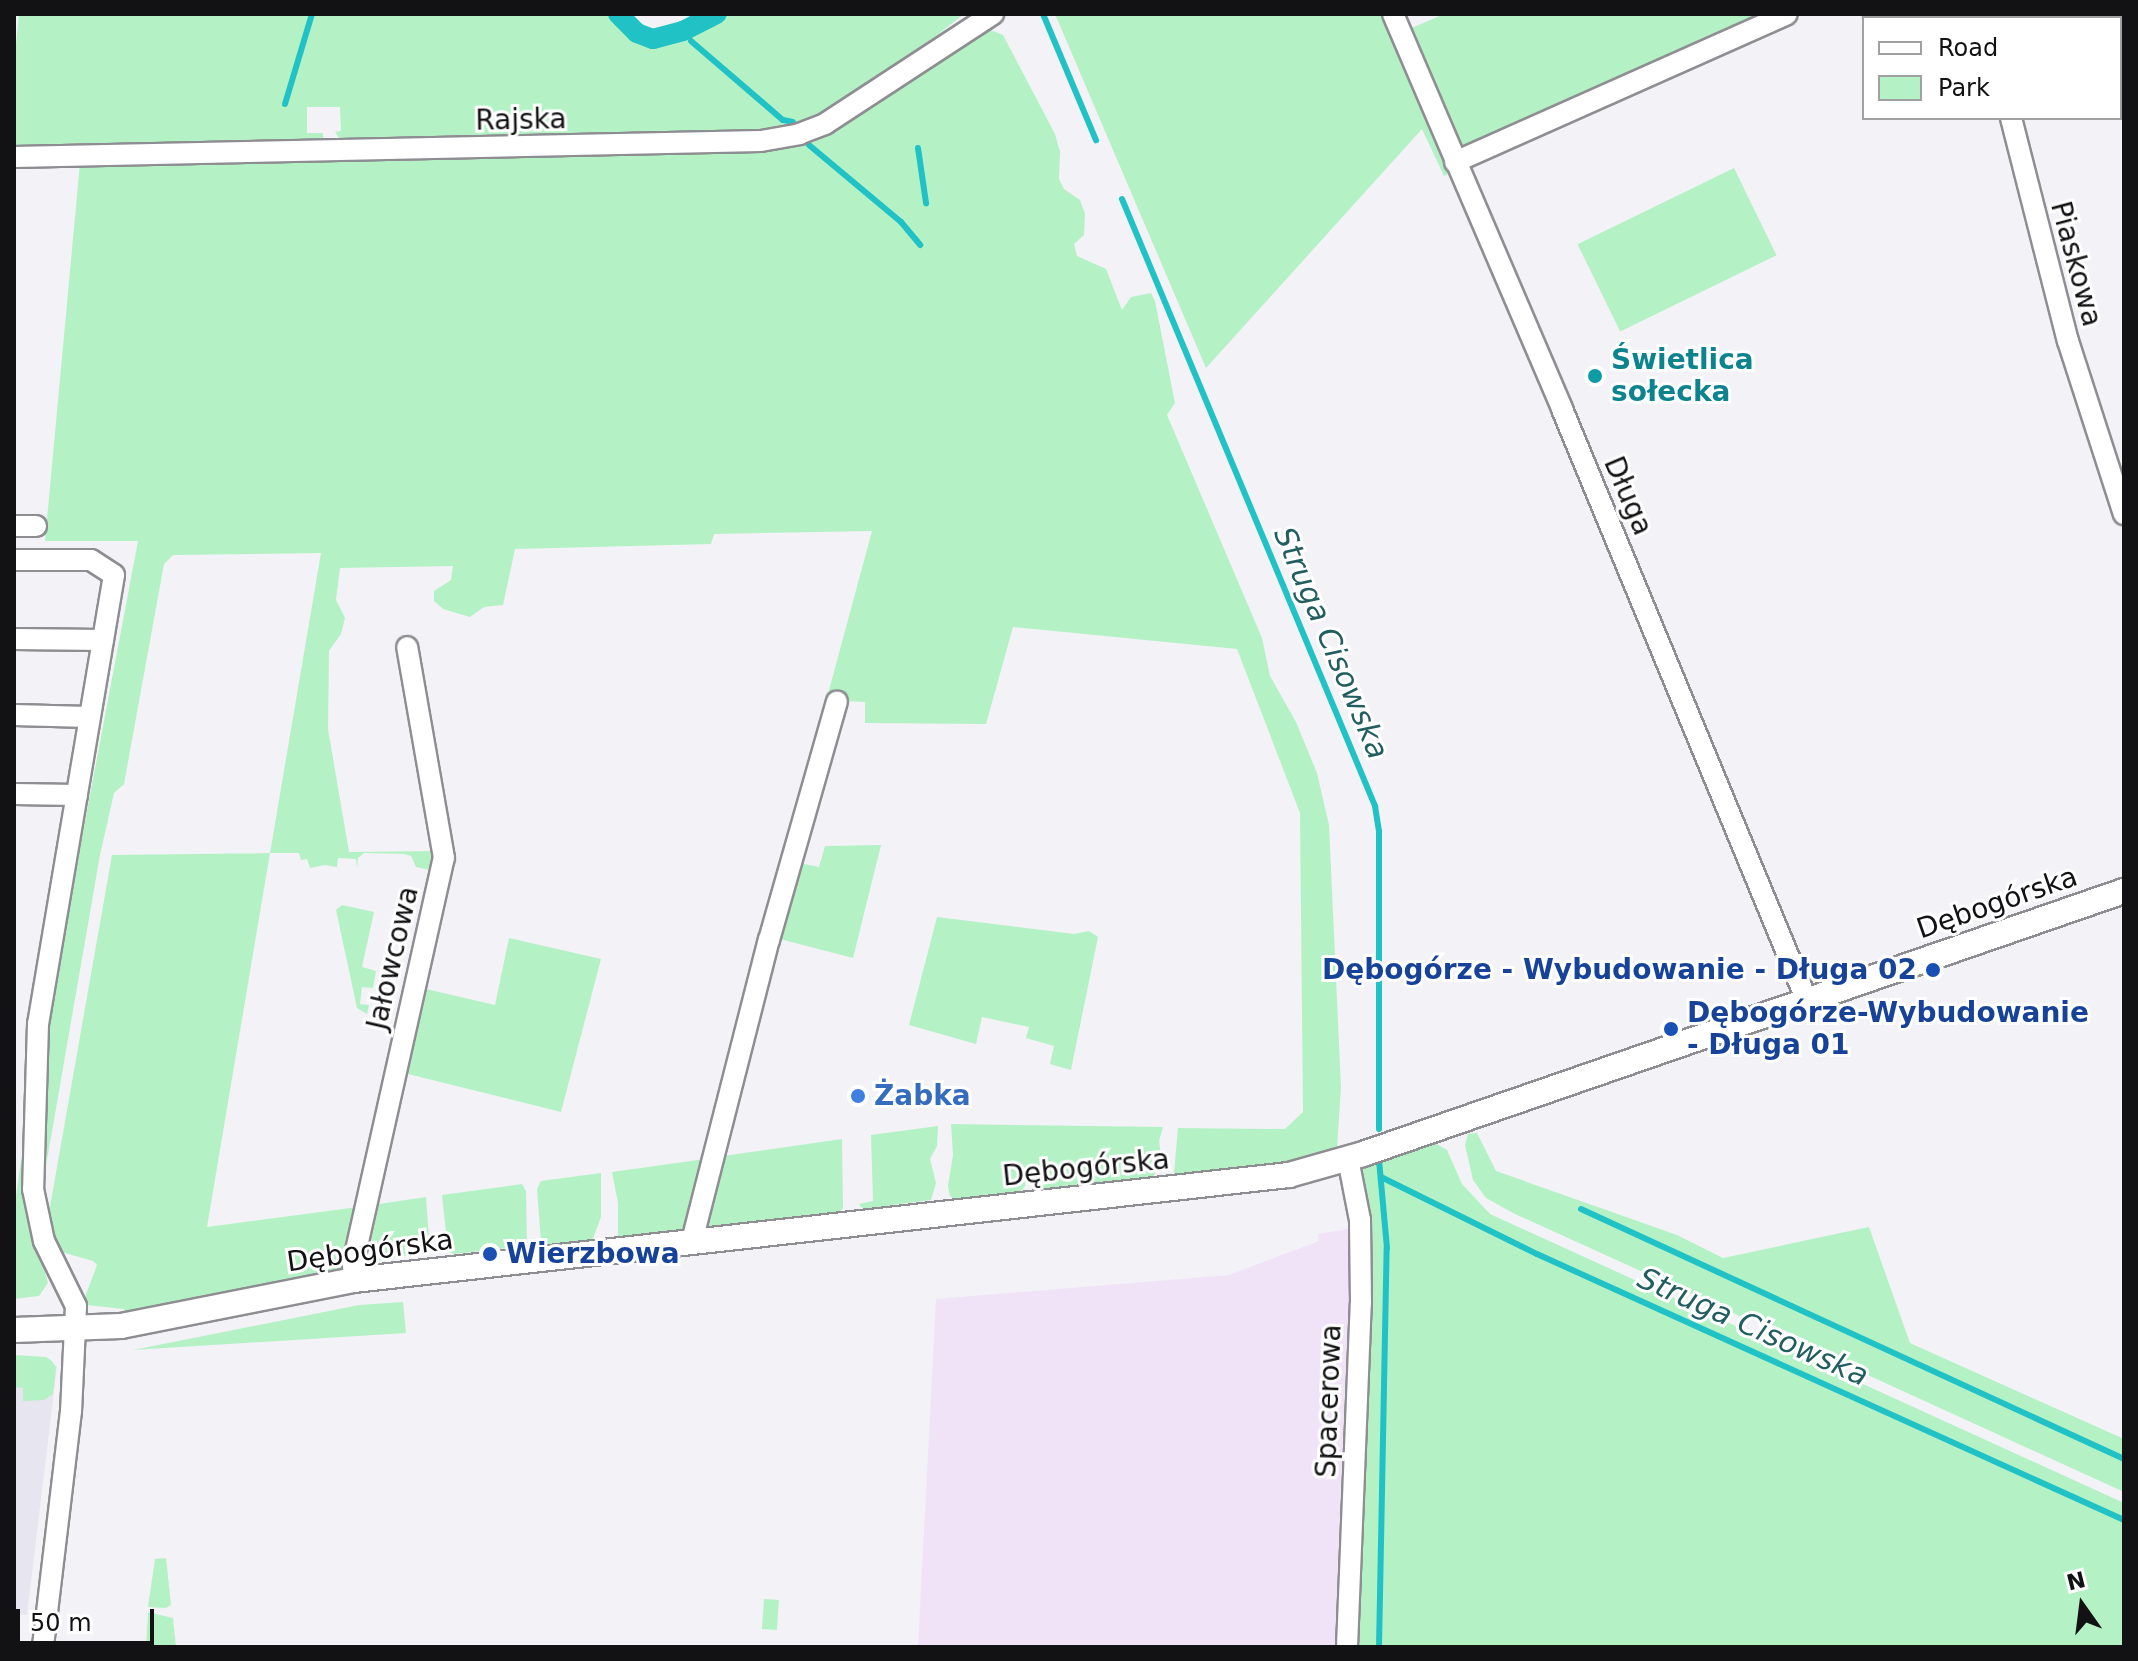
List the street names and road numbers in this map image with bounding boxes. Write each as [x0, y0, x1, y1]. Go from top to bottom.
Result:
street label: Rajska [475, 102, 567, 138]
street label: Piaskowa [2043, 198, 2109, 330]
street label: Długa [1596, 452, 1660, 540]
street label: Dębogórska [1912, 860, 2082, 946]
street label: Jałowcowa [360, 883, 426, 1033]
street label: Dębogórska [1001, 1143, 1171, 1193]
street label: Dębogórska [285, 1223, 455, 1279]
street label: Spacerowa [1310, 1324, 1348, 1478]

